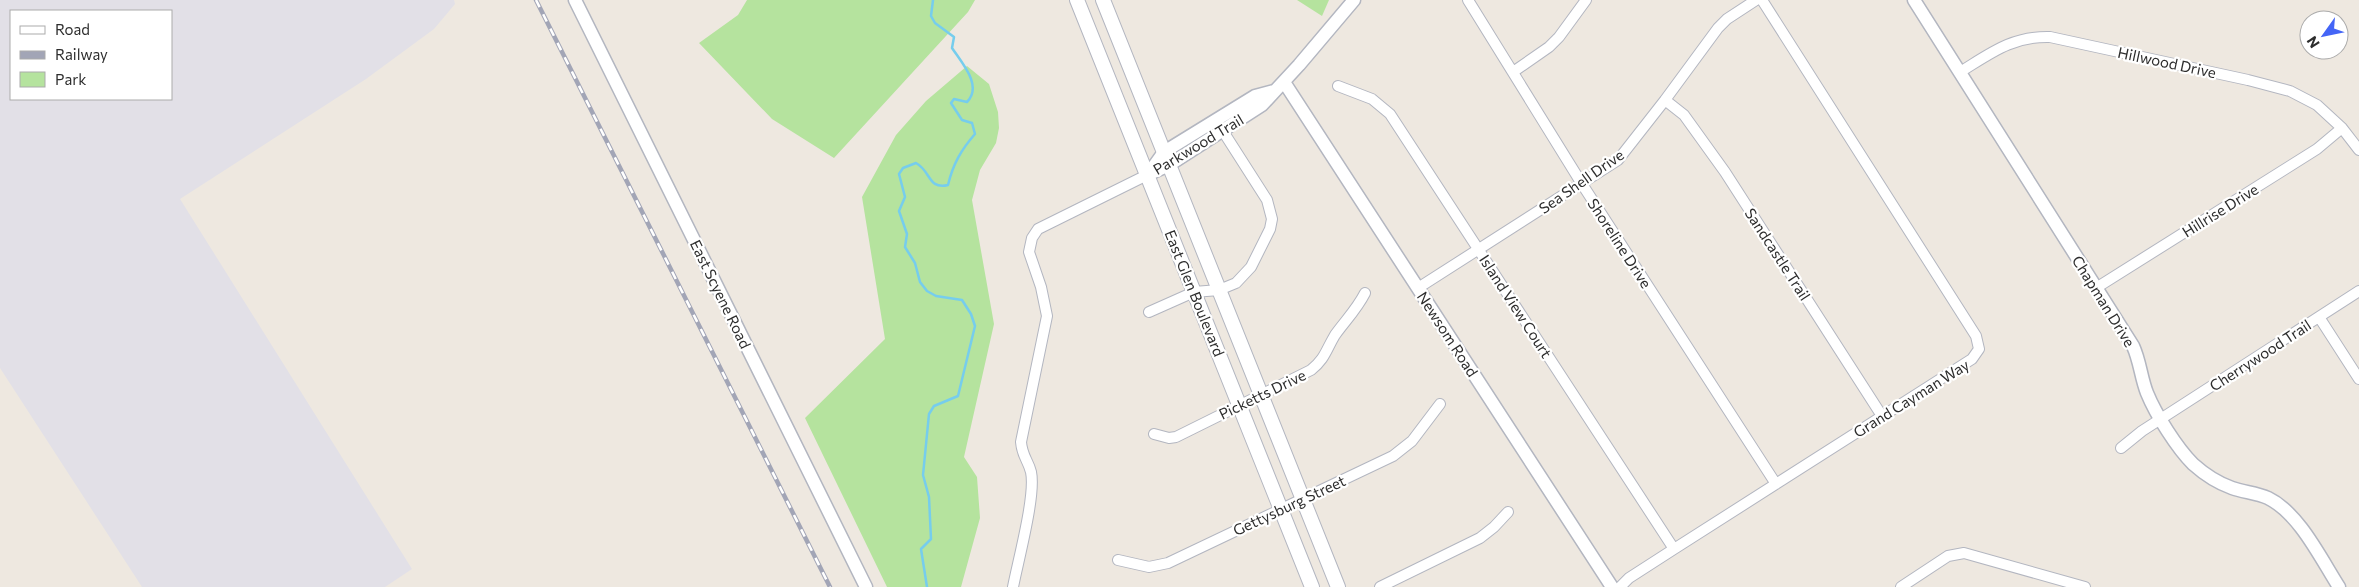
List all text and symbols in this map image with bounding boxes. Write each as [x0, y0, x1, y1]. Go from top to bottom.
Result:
legend [10, 10, 172, 100]
north arrow [2299, 10, 2349, 60]
text: Road [55, 20, 90, 38]
text: N [2303, 33, 2323, 51]
street label: Hillwood Drive [2116, 43, 2218, 81]
text: Railway [55, 45, 108, 63]
text: Park [55, 70, 86, 88]
street label: Parkwood Trail [1150, 110, 1246, 178]
street label: Sea Shell Drive [1535, 145, 1627, 217]
street label: Hillrise Drive [2179, 179, 2261, 241]
street label: Shoreline Drive [1584, 195, 1656, 291]
street label: Sandcastle Trail [1741, 204, 1815, 304]
street label: East Glen Boulevard [1161, 227, 1229, 359]
street label: East Scyene Road [687, 237, 755, 351]
street label: Island View Court [1476, 251, 1556, 361]
street label: Chapman Drive [2069, 252, 2139, 350]
street label: Newsom Road [1414, 288, 1482, 380]
street label: Cherrywood Trail [2206, 315, 2314, 395]
street label: Grand Cayman Way [1850, 355, 1972, 441]
street label: Picketts Drive [1216, 365, 1308, 423]
street label: Gettysburg Street [1230, 471, 1348, 539]

